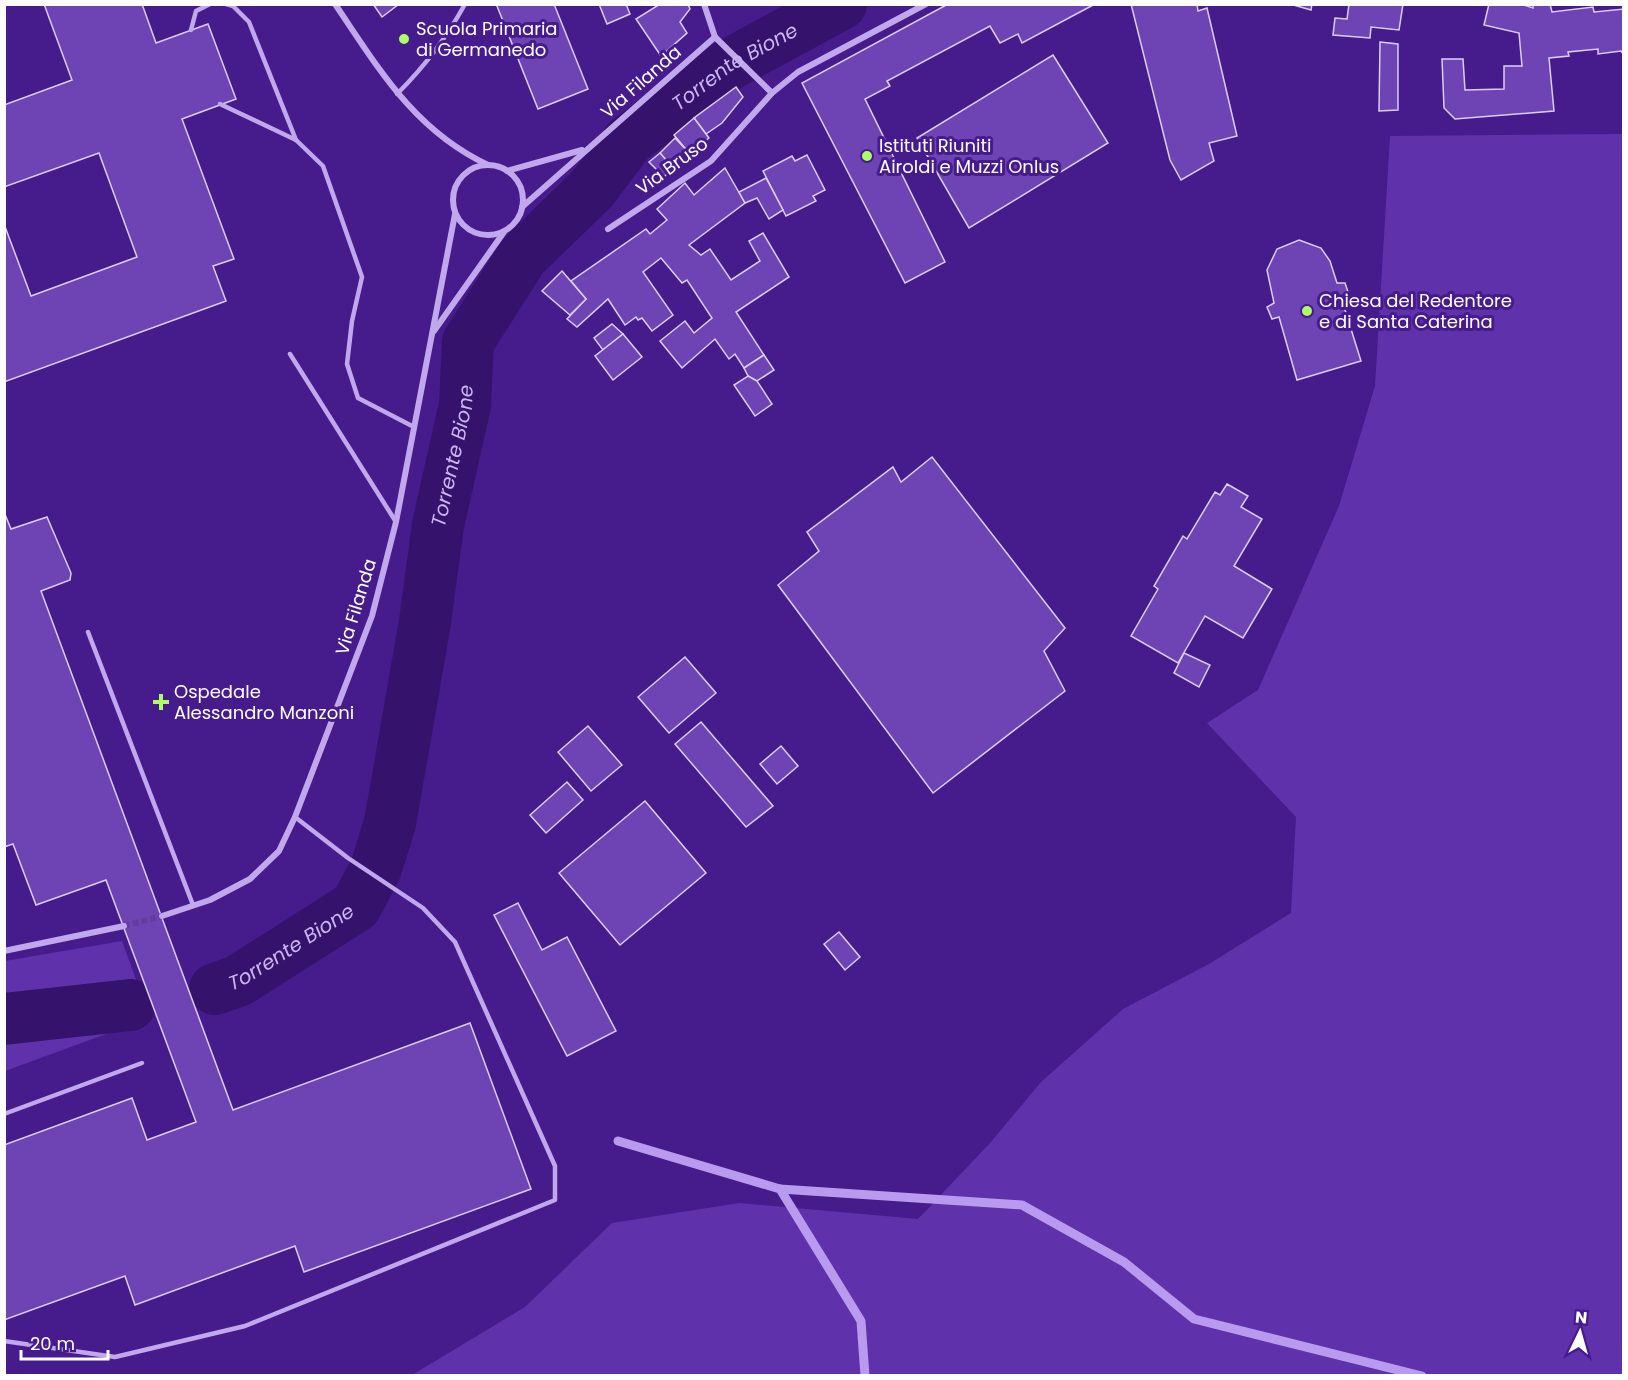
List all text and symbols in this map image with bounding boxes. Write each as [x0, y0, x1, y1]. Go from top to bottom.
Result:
place label: Scuola Primaria di Germanedo [416, 16, 558, 62]
water label: Torrente Bione [666, 16, 803, 117]
marker: Scuola Primaria di Germanedo [397, 32, 411, 46]
street label: Via Filanda [595, 40, 686, 124]
street label: Via Bruso [630, 131, 713, 200]
place label: Istituti Riuniti Airoldi e Muzzi Onlus [879, 133, 1059, 179]
marker: Istituti Riuniti Airoldi e Muzzi Onlus [860, 149, 874, 163]
place label: Chiesa del Redentore e di Santa Caterina [1319, 288, 1512, 334]
marker: Chiesa del Redentore e di Santa Caterina [1300, 304, 1314, 318]
water label: Torrente Bione [424, 384, 480, 530]
street label: Via Filanda [329, 556, 382, 658]
place label: Ospedale Alessandro Manzoni [174, 679, 354, 725]
marker: Ospedale Alessandro Manzoni [152, 693, 170, 711]
water label: Torrente Bione [224, 897, 359, 997]
north arrow [1550, 1302, 1610, 1362]
text: N [1574, 1306, 1588, 1330]
scale bar [21, 1323, 108, 1361]
text: 20 m [30, 1331, 75, 1356]

